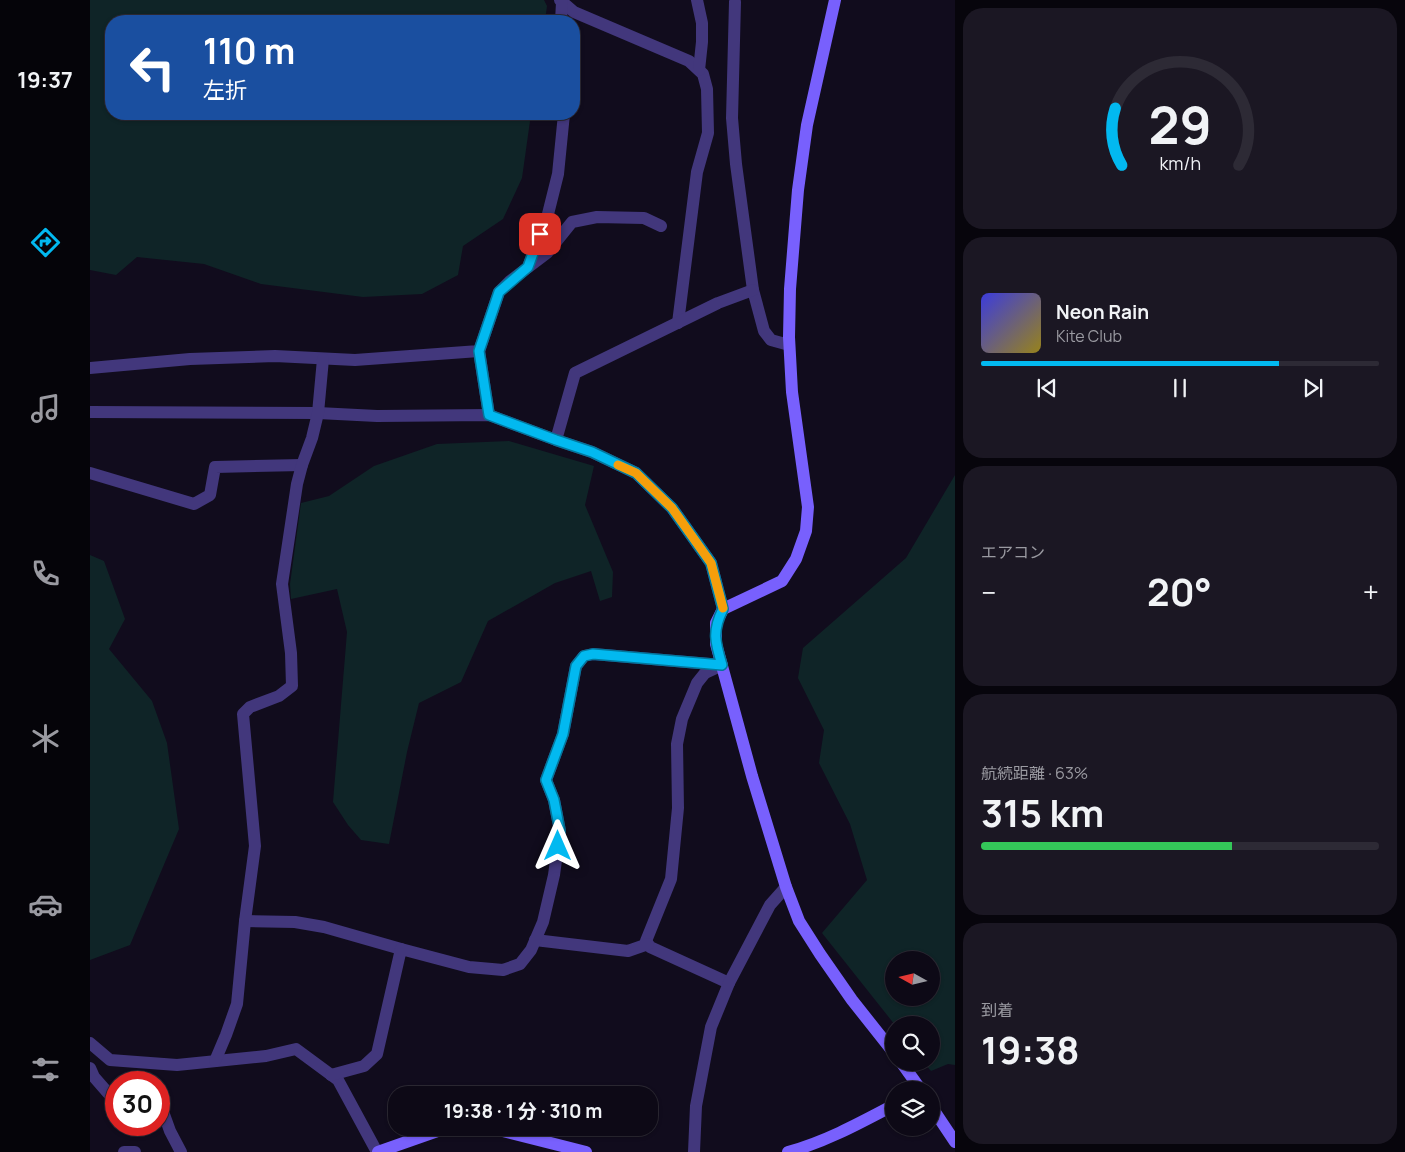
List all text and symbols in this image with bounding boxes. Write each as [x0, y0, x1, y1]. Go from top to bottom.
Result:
text: 110 m [203, 27, 295, 75]
icon: left [120, 35, 185, 100]
text: 19:37 [17, 65, 73, 95]
text: 左折 [203, 75, 247, 105]
text: 29 [1148, 89, 1212, 160]
text: km/h [1159, 151, 1201, 175]
pin [519, 213, 561, 255]
icon: arrive [526, 220, 554, 248]
icon: directions [28, 225, 63, 260]
text: Neon Rain [1056, 299, 1149, 325]
text: Kite Club [1056, 325, 1122, 347]
icon: previous [1033, 374, 1061, 402]
icon: pause [1166, 374, 1194, 402]
icon: next [1299, 374, 1327, 402]
icon: music [28, 391, 63, 426]
text: エアコン [981, 541, 1045, 563]
icon: phone [28, 556, 63, 591]
text: 20° [1147, 565, 1212, 617]
text: − [981, 573, 996, 611]
text: + [1363, 573, 1379, 611]
icon: climate [28, 721, 63, 756]
text: 航続距離 · 63% [981, 762, 1088, 784]
text: 315 km [981, 786, 1104, 838]
position arrow [531, 819, 583, 871]
icon: car [28, 887, 63, 922]
north arrow [885, 951, 940, 1006]
map controls [885, 951, 940, 1136]
text: 到着 [981, 999, 1013, 1021]
button: search [885, 1016, 940, 1071]
text: 19:38 [981, 1023, 1080, 1075]
icon: filters [28, 1052, 63, 1087]
speed limit sign: 30 [105, 1071, 170, 1136]
button: layers [885, 1081, 940, 1136]
text: 19:38 · 1 分 · 310 m [444, 1098, 602, 1124]

